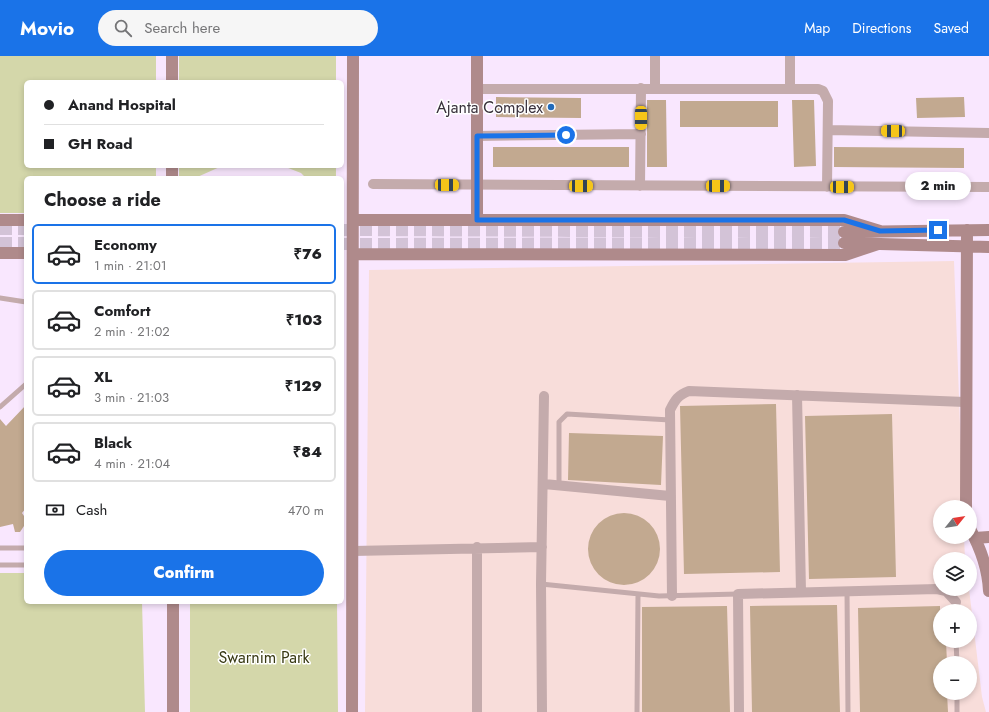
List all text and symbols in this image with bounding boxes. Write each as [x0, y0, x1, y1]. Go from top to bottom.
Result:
search box [98, 10, 378, 46]
text: Movio [20, 15, 74, 42]
icon: search [112, 17, 134, 39]
text: Search here [144, 17, 220, 39]
text: Map [804, 18, 830, 38]
text: Directions [852, 18, 912, 38]
text: Saved [934, 18, 969, 38]
text: Anand Hospital [68, 94, 176, 116]
place label: Ajanta Complex [436, 96, 543, 119]
marker: Ajanta Complex [546, 102, 556, 112]
car [635, 106, 647, 130]
car [881, 125, 905, 137]
route start [557, 126, 575, 144]
text: GH Road [68, 133, 132, 155]
callout: 2 min [905, 172, 971, 200]
text: 2 min [921, 176, 955, 195]
car [435, 179, 459, 191]
car [569, 180, 593, 192]
car [706, 180, 730, 192]
car [830, 181, 854, 193]
text: Choose a ride [44, 187, 161, 213]
route end [929, 221, 947, 239]
text: Economy [94, 234, 157, 256]
icon: car [46, 236, 82, 272]
text: ₹76 [294, 243, 322, 265]
text: 1 min · 21:01 [94, 256, 167, 275]
text: Comfort [94, 300, 151, 322]
icon: car [46, 302, 82, 338]
text: ₹103 [286, 309, 322, 331]
text: 2 min · 21:02 [94, 322, 170, 341]
text: XL [94, 366, 112, 388]
icon: car [46, 368, 82, 404]
text: ₹129 [285, 375, 322, 397]
text: 3 min · 21:03 [94, 388, 169, 407]
text: Black [94, 432, 132, 454]
icon: car [46, 434, 82, 470]
text: ₹84 [293, 441, 322, 463]
text: 4 min · 21:04 [94, 454, 170, 473]
icon: cash [44, 499, 66, 521]
text: Cash [76, 499, 107, 521]
north arrow [933, 500, 977, 544]
map controls [933, 500, 977, 700]
text: 470 m [288, 501, 324, 520]
button: Confirm [44, 550, 324, 596]
button: layers [933, 552, 977, 596]
button: + [933, 604, 977, 648]
park label: Swarnim Park [218, 646, 311, 669]
button: − [933, 656, 977, 700]

